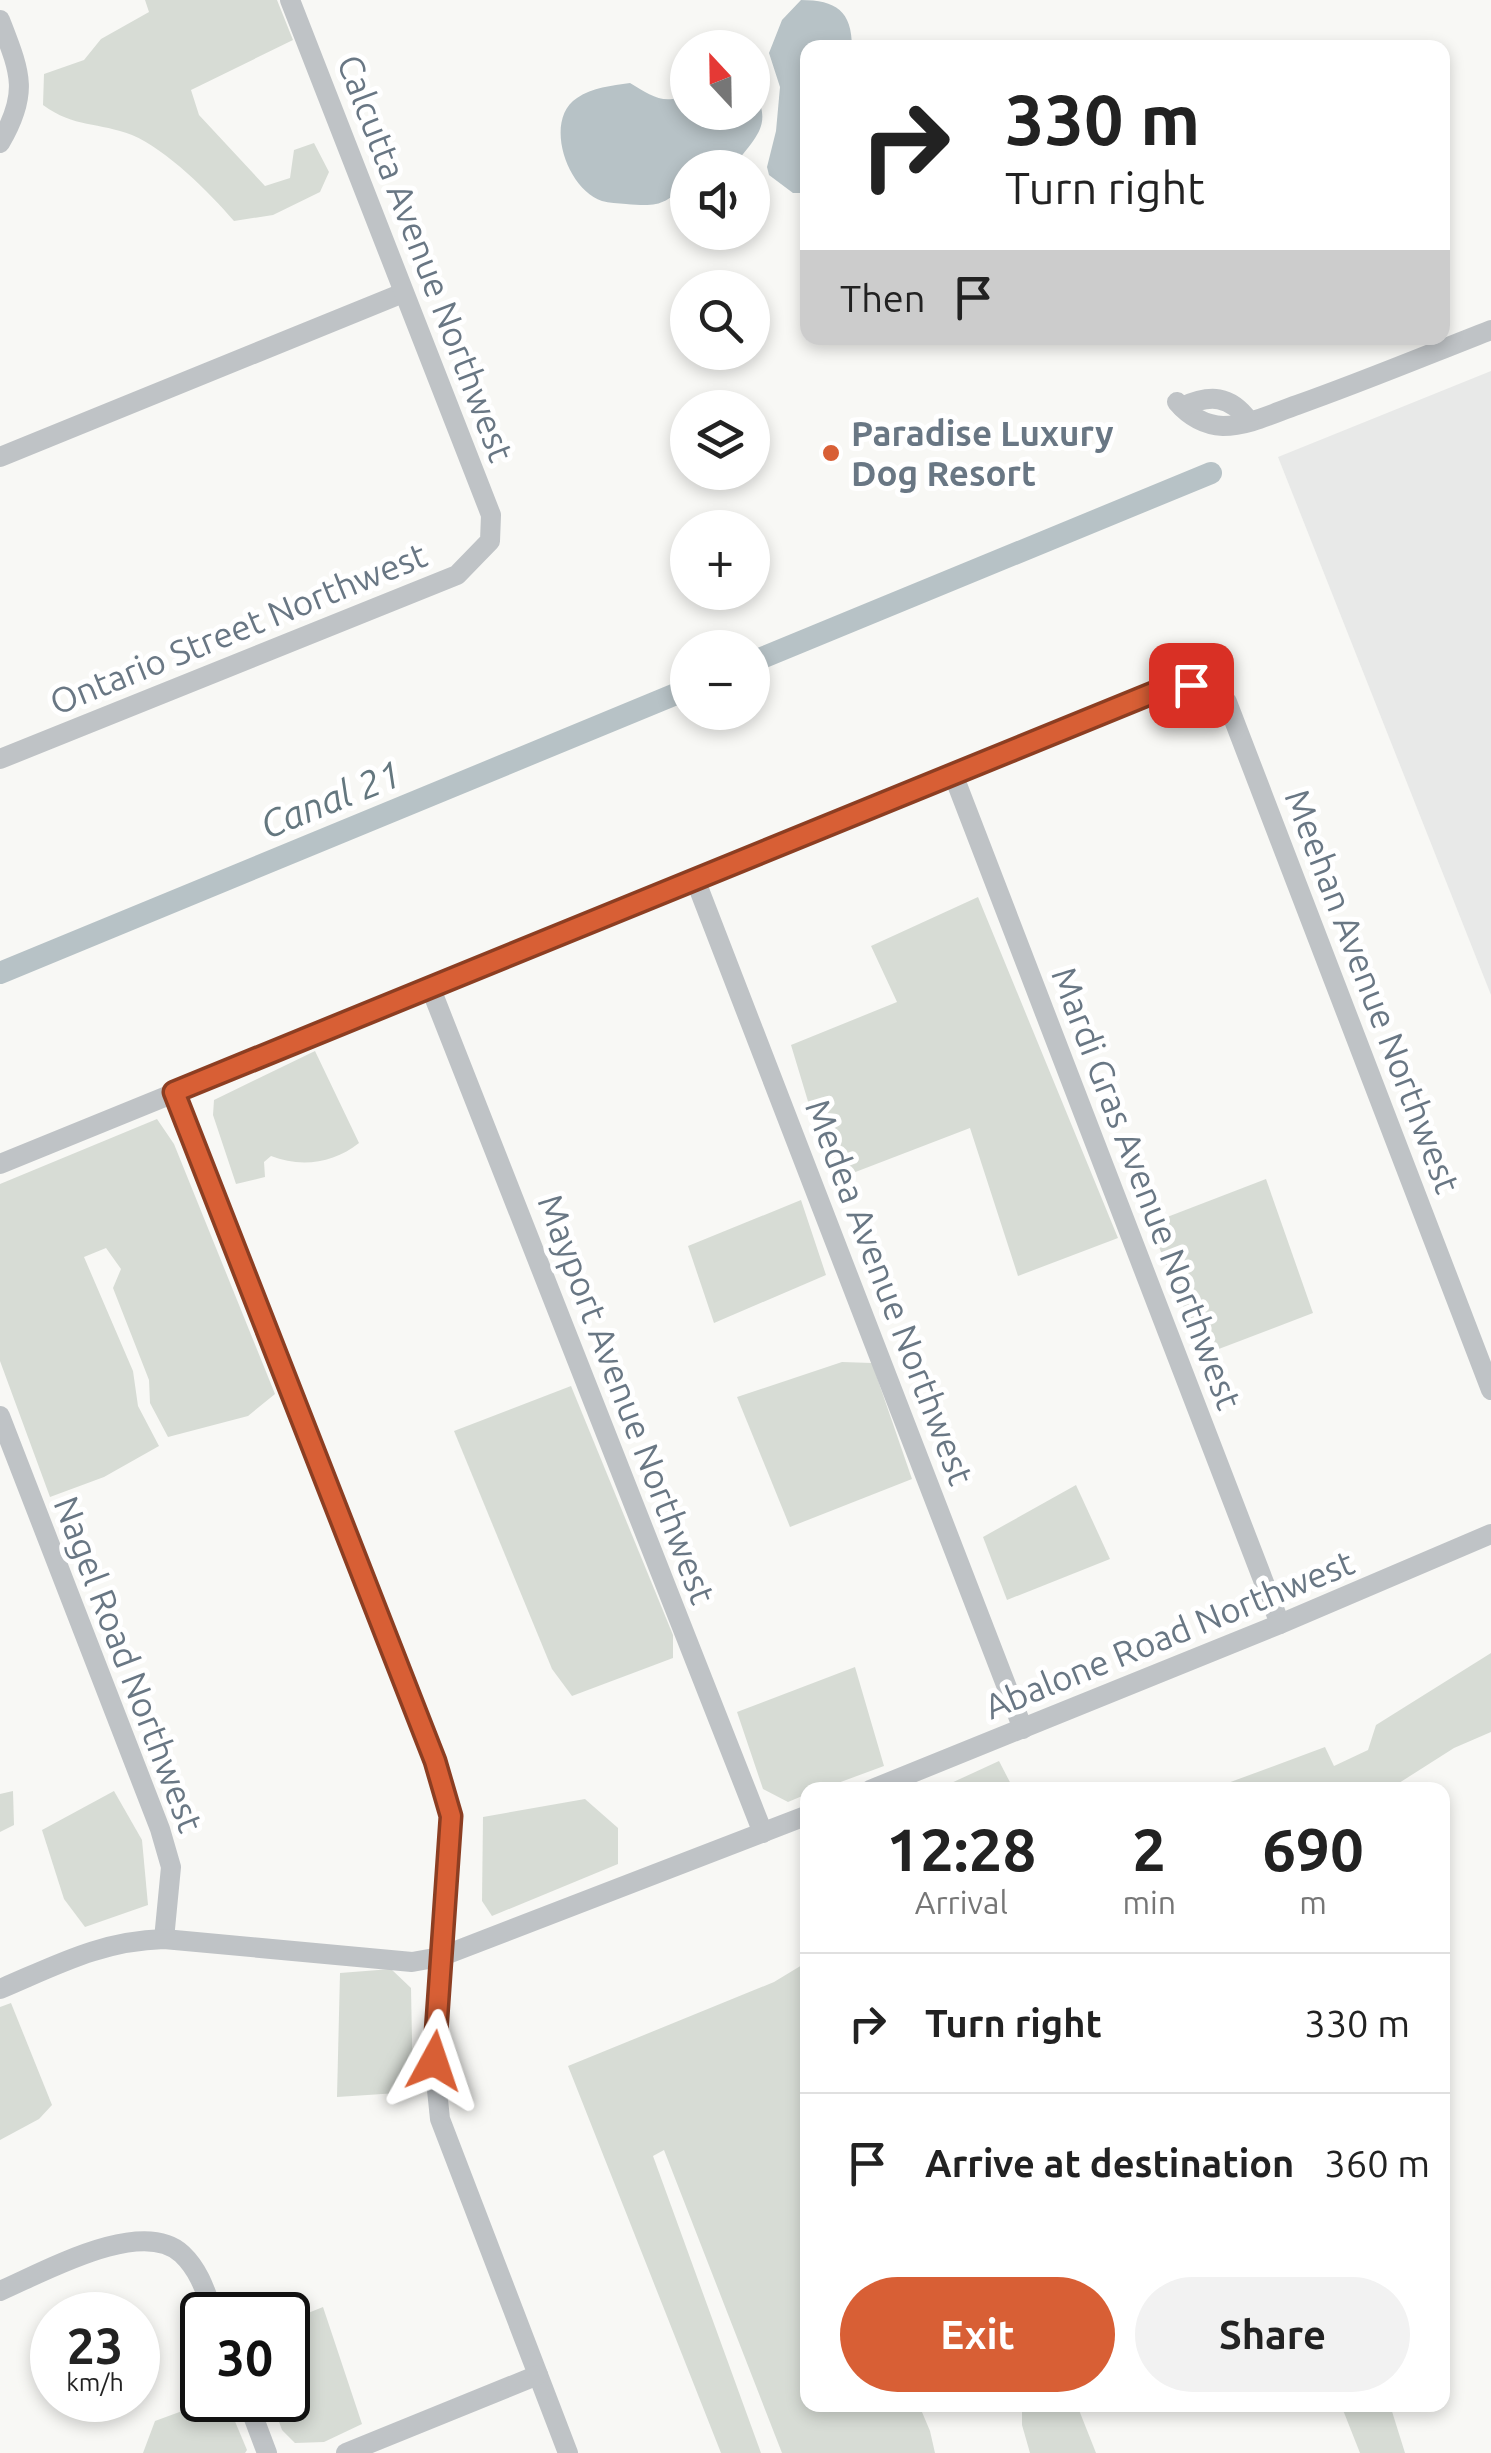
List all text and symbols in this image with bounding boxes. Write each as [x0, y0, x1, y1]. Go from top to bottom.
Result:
north arrow [670, 30, 770, 130]
map controls [670, 30, 770, 730]
street label: Calcutta Avenue Northwest [330, 49, 522, 467]
icon: right [840, 80, 970, 210]
text: 330 m [1005, 80, 1200, 158]
button: sound [670, 150, 770, 250]
text: Turn right [1005, 162, 1205, 213]
button: search [670, 270, 770, 370]
icon: arrive [946, 270, 1001, 325]
text: Then [840, 277, 926, 319]
button: layers [670, 390, 770, 490]
place label: Paradise Luxury Dog Resort [851, 413, 1114, 493]
marker: Paradise Luxury Dog Resort [820, 442, 842, 464]
button: + [670, 510, 770, 610]
street label: Ontario Street Northwest [44, 534, 432, 722]
button: − [670, 630, 770, 730]
pin [1149, 643, 1234, 728]
icon: arrive [1164, 658, 1219, 713]
water label: Canal 21 [254, 752, 406, 846]
street label: Meehan Avenue Northwest [1277, 784, 1469, 1199]
street label: Mardi Gras Avenue Northwest [1044, 961, 1250, 1415]
street label: Medea Avenue Northwest [798, 1094, 982, 1490]
street label: Mayport Avenue Northwest [530, 1189, 724, 1609]
street label: Nagel Road Northwest [47, 1491, 212, 1838]
street label: Abalone Road Northwest [979, 1541, 1360, 1726]
text: 12:28 [886, 1815, 1036, 1882]
text: 2 [1132, 1815, 1166, 1882]
text: 690 [1262, 1815, 1364, 1882]
text: Arrival [915, 1884, 1008, 1920]
text: min [1122, 1884, 1176, 1920]
text: m [1299, 1884, 1327, 1920]
icon: right [840, 1996, 895, 2051]
text: Turn right [925, 2002, 1102, 2044]
text: 330 m [1304, 2002, 1410, 2044]
position arrow [382, 2009, 486, 2113]
icon: arrive [840, 2136, 895, 2191]
text: Arrive at destination [925, 2142, 1294, 2184]
text: 360 m [1324, 2142, 1430, 2184]
button: Exit [840, 2277, 1115, 2392]
button: Share [1135, 2277, 1410, 2392]
speed limit sign: 30 [180, 2292, 310, 2422]
text: 23 [67, 2317, 123, 2373]
text: km/h [66, 2368, 124, 2396]

